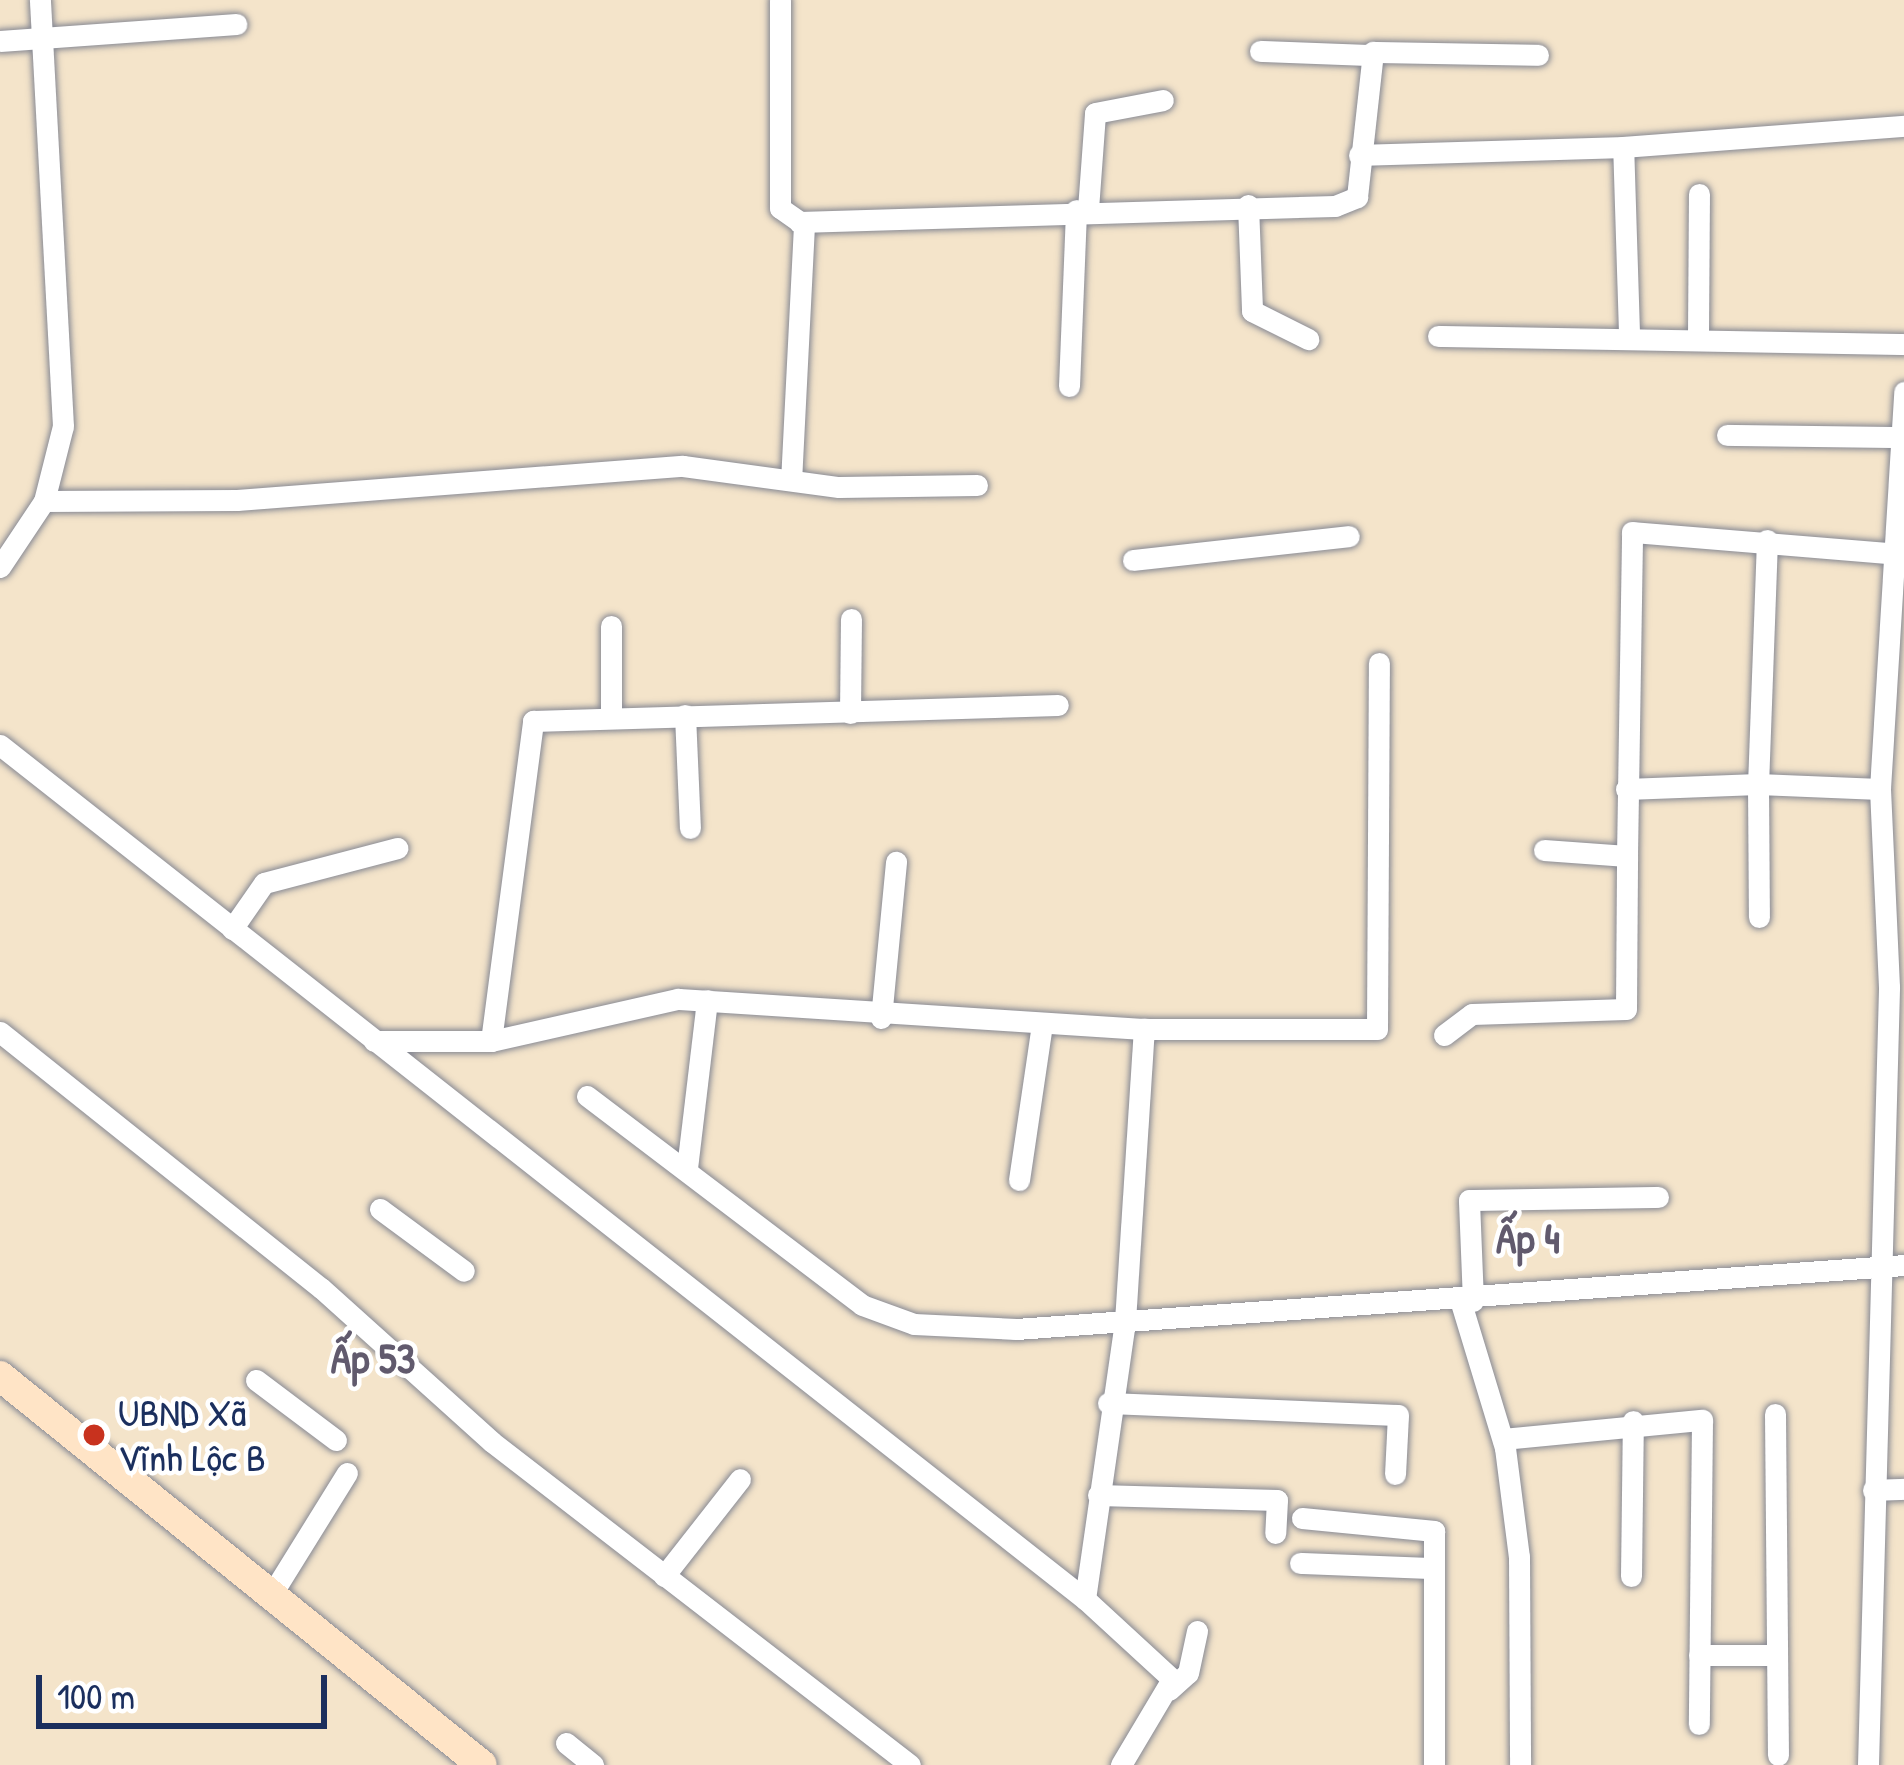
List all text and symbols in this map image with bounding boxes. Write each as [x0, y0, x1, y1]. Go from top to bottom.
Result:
district label: Ấp 4 [1496, 1213, 1560, 1263]
district label: Ấp 53 [331, 1333, 415, 1383]
place label: UBND Xã Vĩnh Lộc B [118, 1390, 266, 1481]
marker: UBND Xã Vĩnh Lộc B [81, 1422, 107, 1448]
scale bar [42, 1651, 333, 1725]
text: 100 m [57, 1671, 135, 1720]

